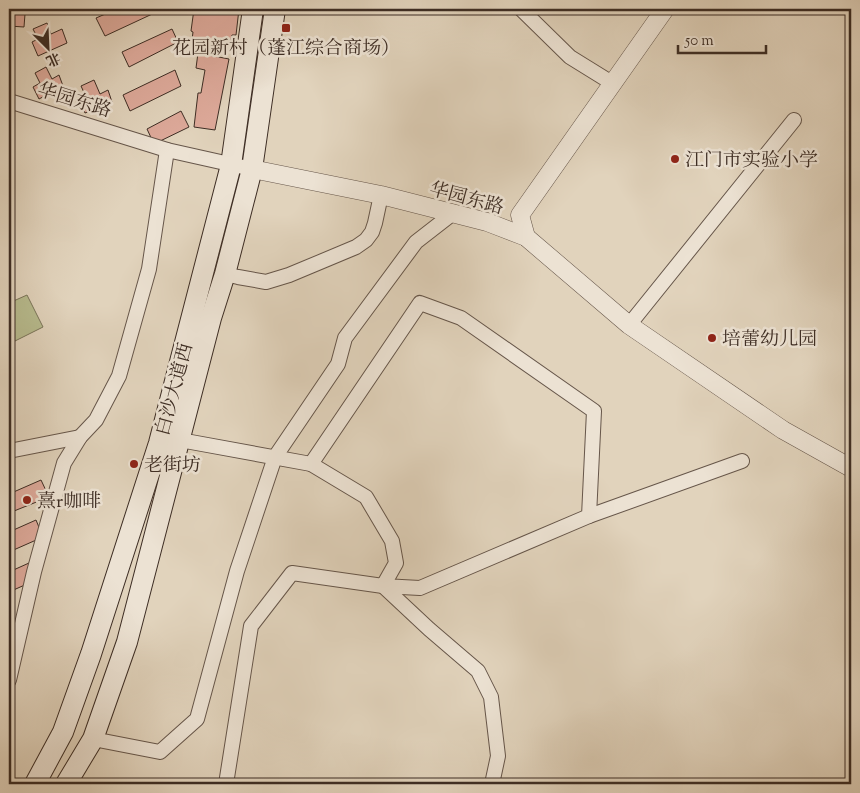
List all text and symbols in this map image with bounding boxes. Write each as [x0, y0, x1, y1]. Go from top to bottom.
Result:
north arrow [22, 22, 72, 72]
marker: 花园新村（蓬江综合商场） [280, 22, 292, 34]
scale bar [678, 22, 765, 54]
text: 50 m [684, 31, 714, 52]
place label: 花园新村（蓬江综合商场） [172, 36, 400, 63]
text: 北 [42, 46, 63, 70]
street label: 华园东路 [34, 77, 115, 125]
place label: 江门市实验小学 [685, 148, 818, 175]
marker: 江门市实验小学 [669, 153, 681, 165]
street label: 华园东路 [426, 177, 507, 222]
place label: 培蕾幼儿园 [722, 327, 817, 354]
marker: 培蕾幼儿园 [706, 332, 718, 344]
street label: 白沙大道西 [150, 340, 201, 439]
place label: 老街坊 [144, 453, 201, 480]
marker: 老街坊 [128, 458, 140, 470]
place label: 熹r咖啡 [37, 489, 101, 516]
marker: 熹r咖啡 [21, 494, 33, 506]

